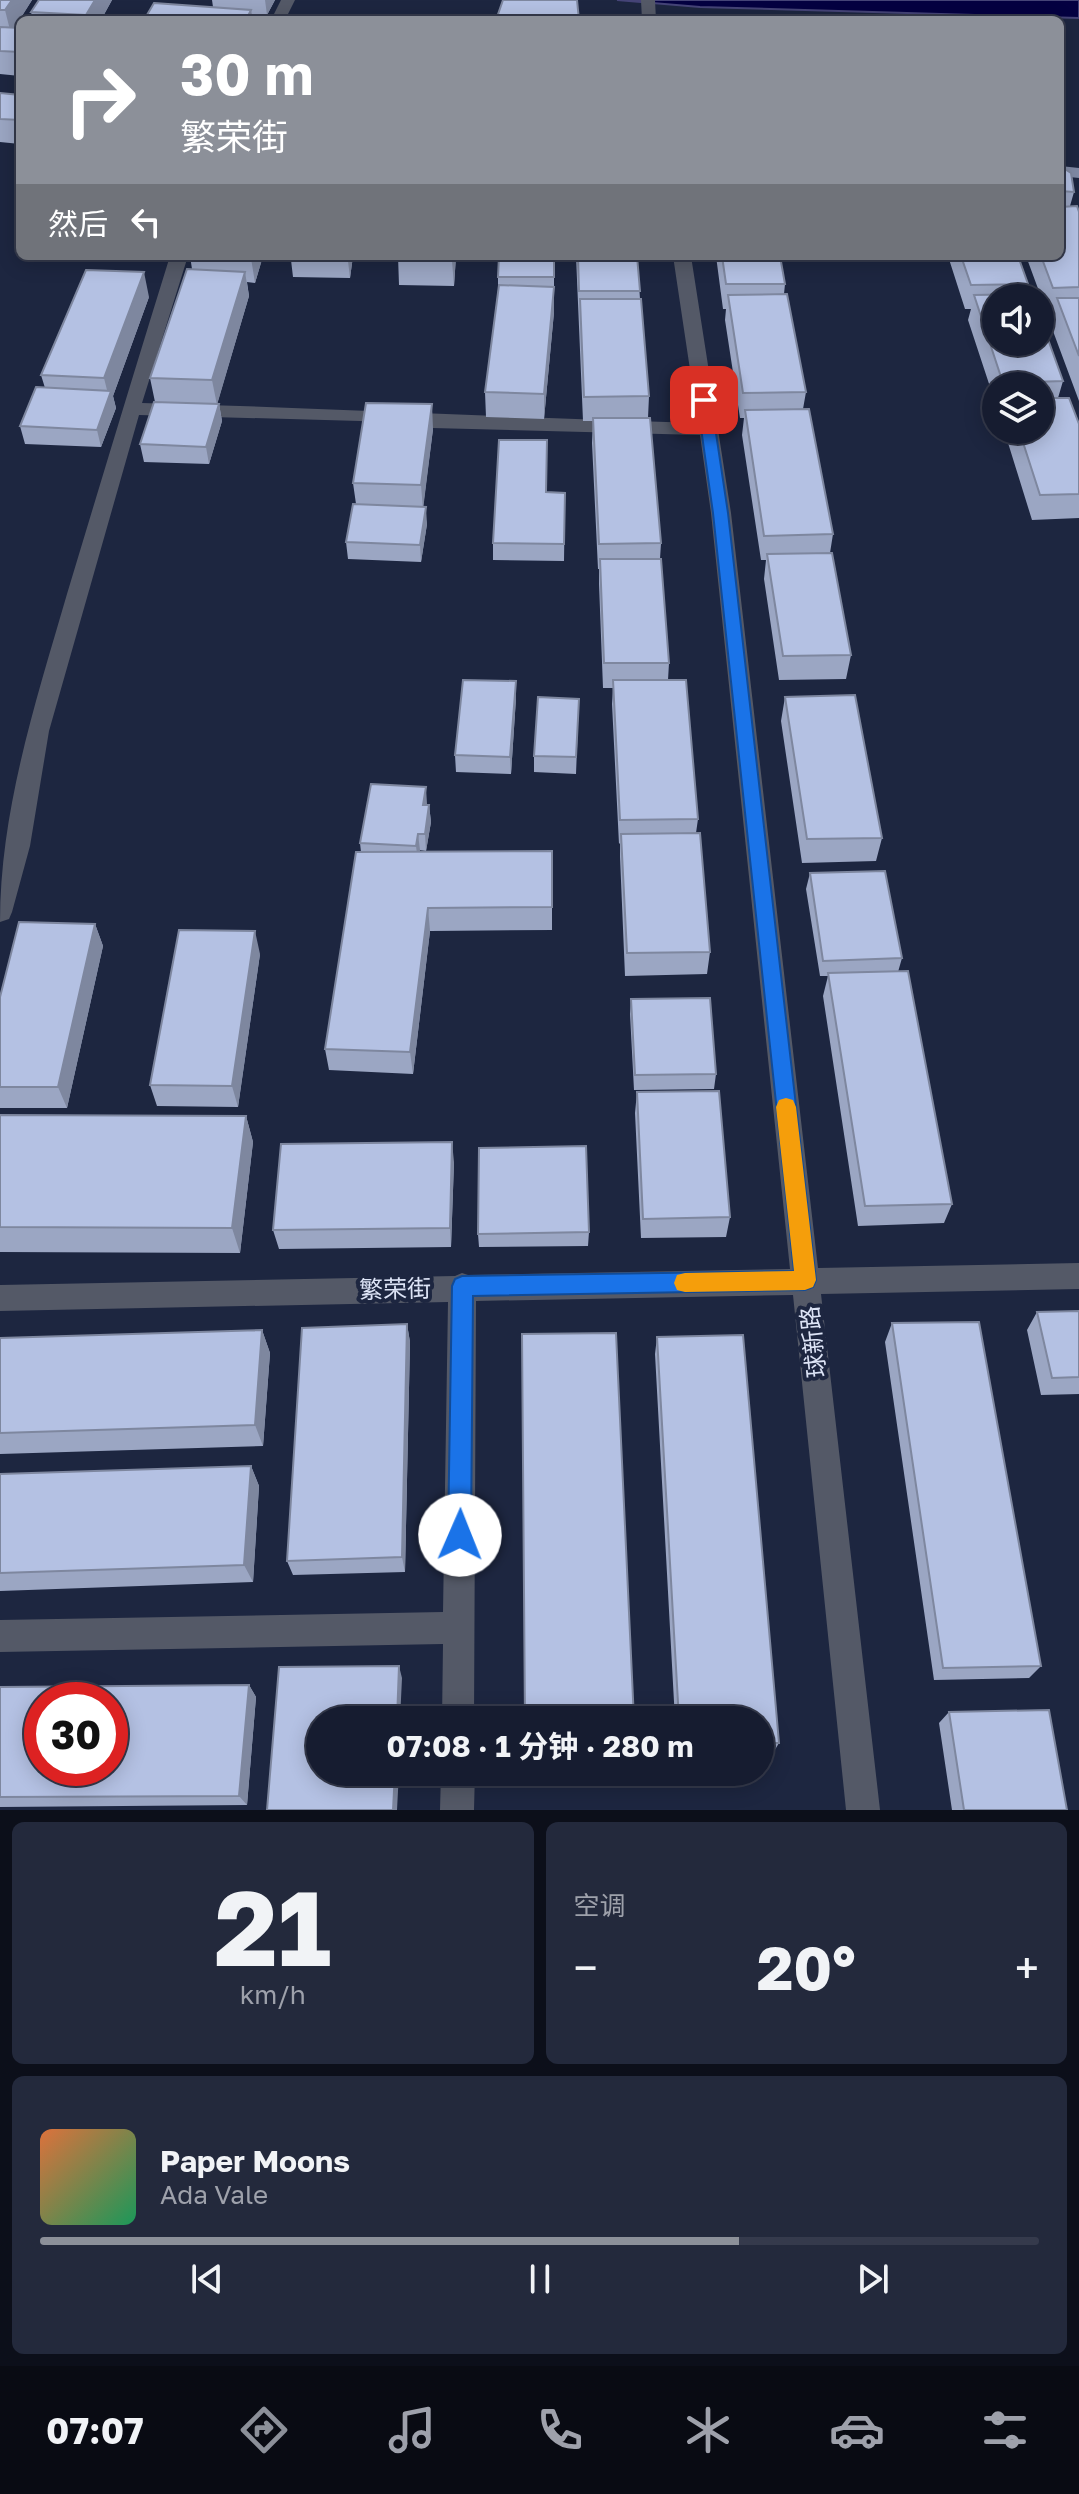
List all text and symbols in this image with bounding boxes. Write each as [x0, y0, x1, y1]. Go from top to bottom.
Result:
text: 30 m [180, 40, 314, 107]
icon: right [48, 48, 152, 152]
text: 繁荣街 [180, 115, 288, 158]
icon: left [124, 200, 168, 244]
text: 然后 [48, 206, 108, 242]
map controls [982, 284, 1054, 444]
button: sound [982, 284, 1054, 356]
pin [670, 366, 738, 434]
button: layers [982, 372, 1054, 444]
icon: arrive [682, 378, 726, 422]
street label: 繁荣街 [359, 1273, 431, 1303]
street label: 球新路 [794, 1305, 830, 1379]
position arrow [418, 1493, 502, 1577]
speed limit sign: 30 [24, 1682, 128, 1786]
text: 07:08 · 1 分钟 · 280 m [386, 1728, 694, 1764]
text: 21 [214, 1864, 331, 1989]
text: 空调 [574, 1890, 626, 1921]
text: 20° [757, 1931, 856, 2003]
text: − [574, 1941, 598, 1994]
text: + [1015, 1941, 1039, 1994]
text: km/h [240, 1979, 306, 2010]
text: Paper Moons [160, 2143, 350, 2179]
text: Ada Vale [160, 2179, 268, 2210]
icon: previous [185, 2257, 229, 2301]
icon: pause [518, 2257, 562, 2301]
icon: next [851, 2257, 895, 2301]
icon: directions [236, 2402, 292, 2458]
icon: music [384, 2402, 440, 2458]
icon: phone [532, 2402, 588, 2458]
icon: climate [680, 2402, 736, 2458]
icon: car [829, 2402, 885, 2458]
icon: filters [977, 2402, 1033, 2458]
text: 07:07 [46, 2409, 144, 2452]

